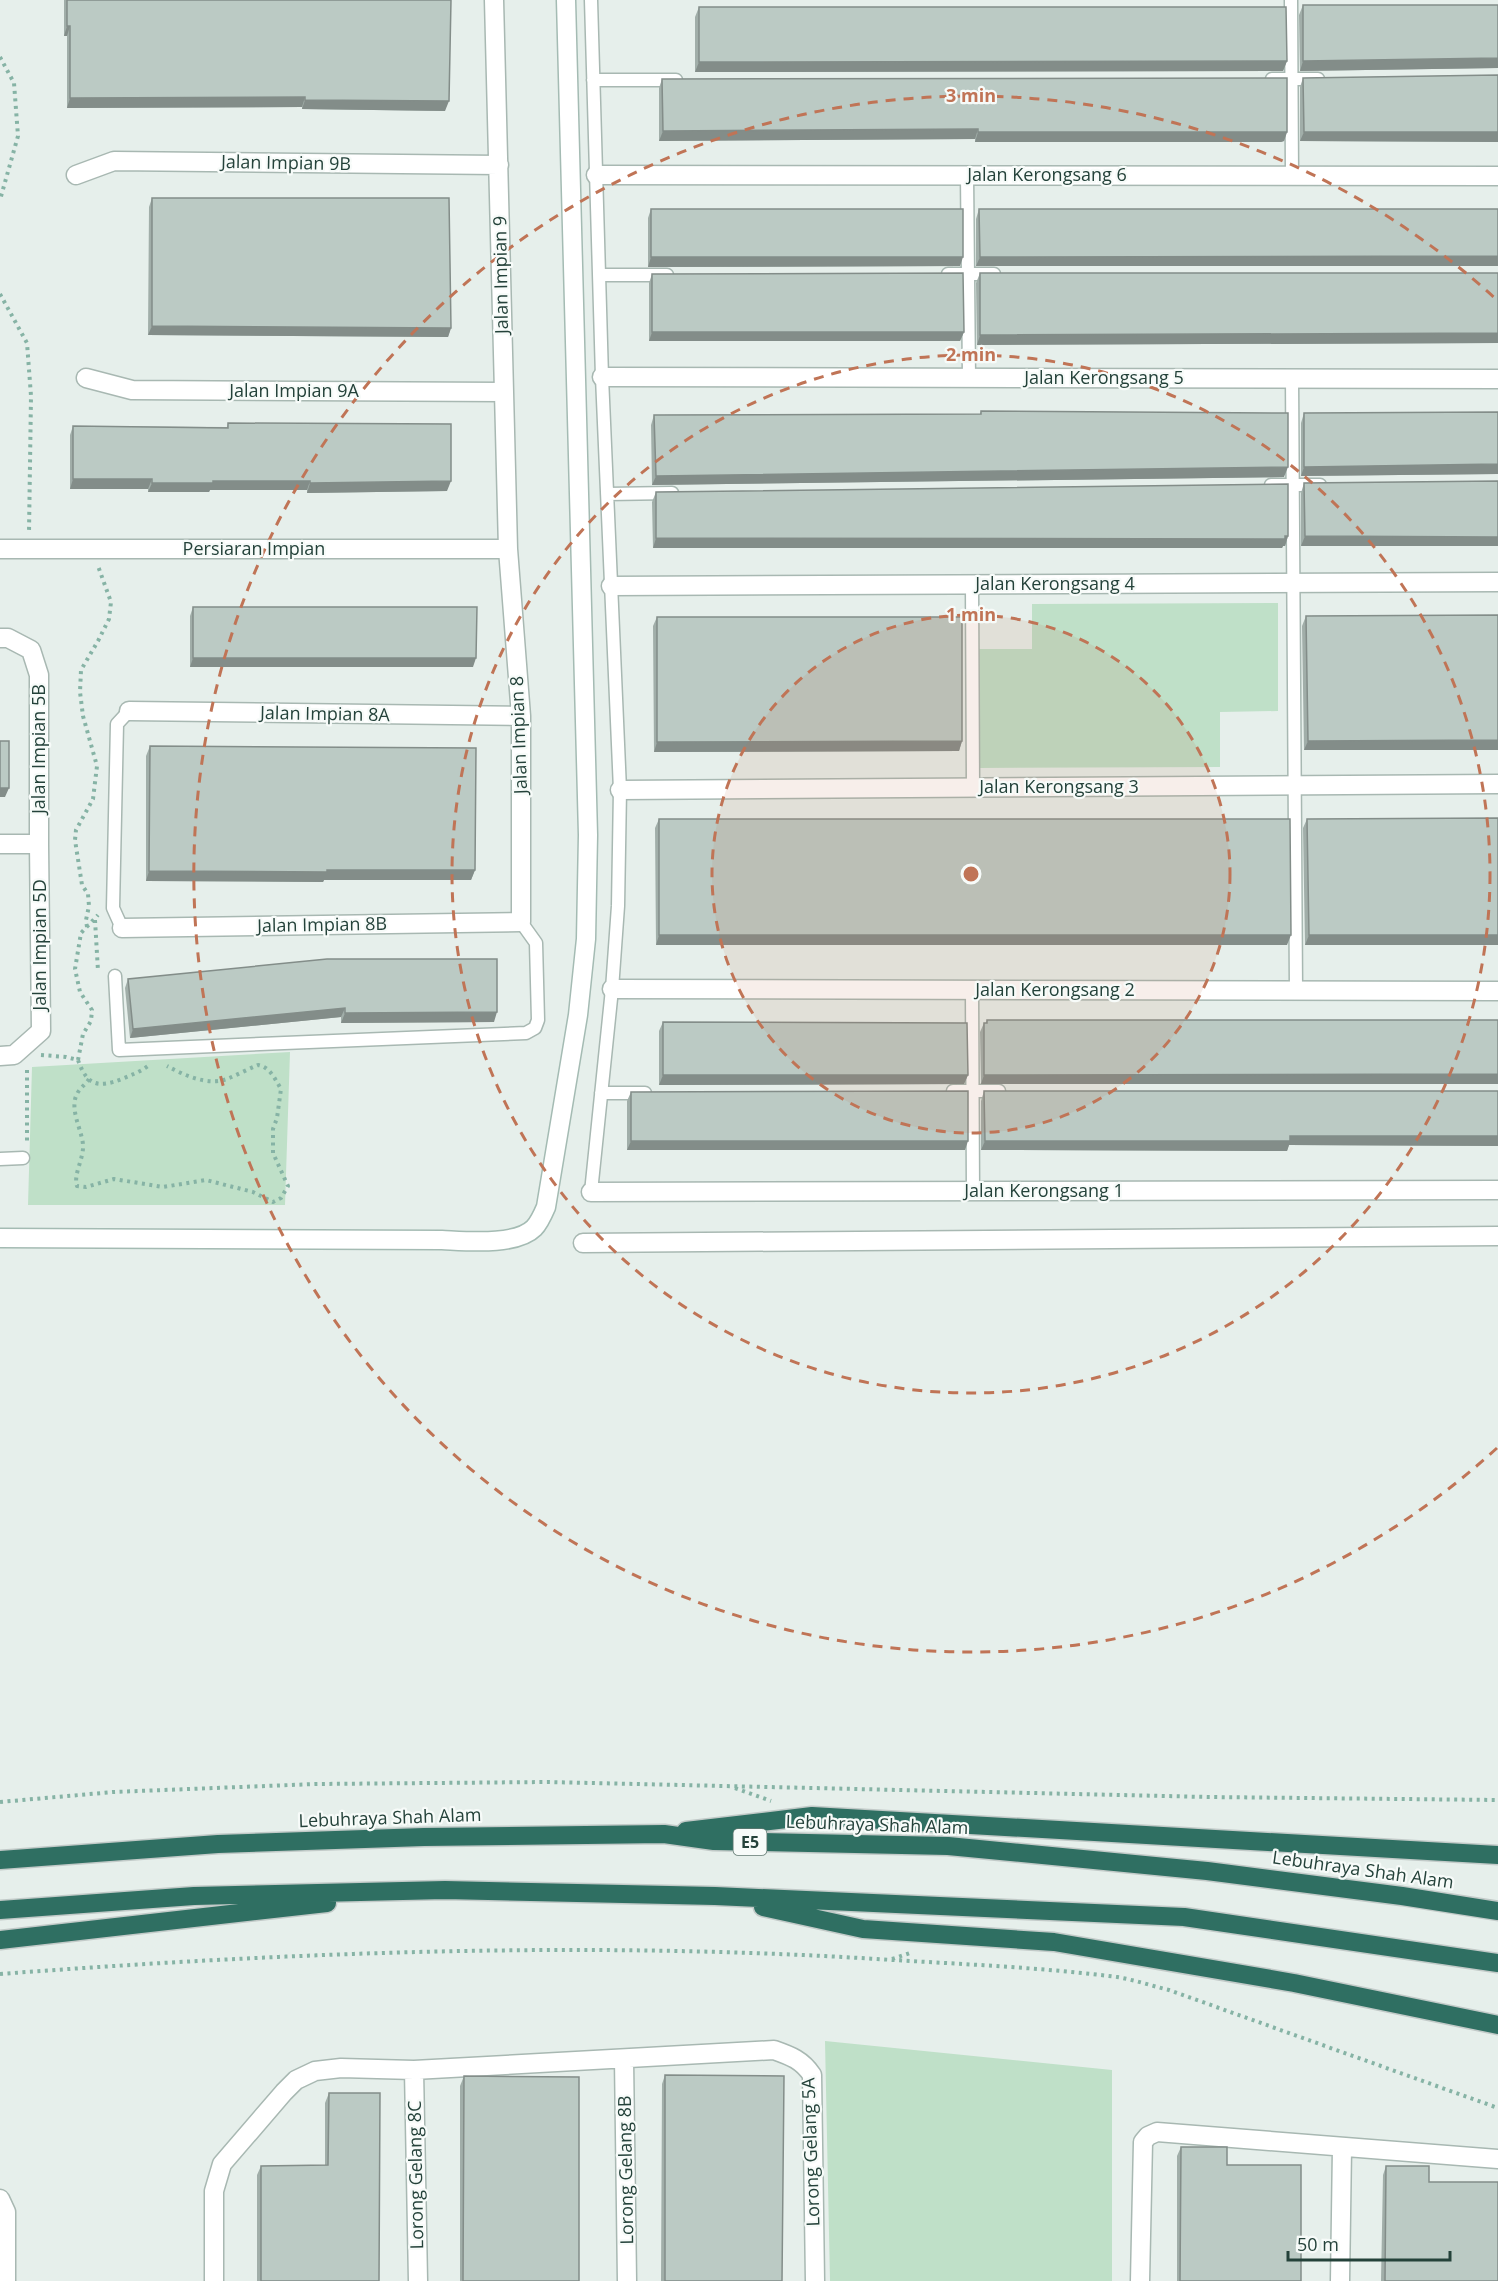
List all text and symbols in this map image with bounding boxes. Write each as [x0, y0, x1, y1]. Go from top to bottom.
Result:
text: 3 min [946, 83, 996, 107]
street label: Jalan Impian 9B [219, 149, 351, 175]
street label: Jalan Kerongsang 6 [965, 162, 1127, 186]
street label: Jalan Impian 9 [487, 216, 513, 336]
text: 2 min [946, 342, 996, 366]
street label: Jalan Kerongsang 5 [1022, 365, 1184, 389]
street label: Jalan Impian 9A [227, 378, 359, 402]
street label: Persiaran Impian [183, 536, 325, 560]
street label: Jalan Kerongsang 4 [973, 571, 1135, 595]
text: 1 min [946, 602, 996, 626]
street label: Jalan Impian 8 [504, 675, 532, 797]
street label: Jalan Impian 5B [26, 684, 50, 816]
street label: Jalan Impian 8A [258, 700, 391, 726]
street label: Jalan Kerongsang 3 [977, 774, 1139, 798]
centre of rings [961, 864, 981, 884]
street label: Jalan Impian 5D [27, 879, 51, 1013]
street label: Jalan Impian 8B [255, 911, 387, 937]
street label: Jalan Kerongsang 2 [973, 977, 1135, 1001]
street label: Jalan Kerongsang 1 [962, 1178, 1124, 1202]
street label: Lebuhraya Shah Alam [298, 1802, 482, 1832]
street label: Lebuhraya Shah Alam [785, 1809, 969, 1839]
road number: E5 [734, 1829, 766, 1855]
street label: Lebuhraya Shah Alam [1271, 1844, 1455, 1894]
street label: Lorong Gelang 5A [795, 2077, 825, 2227]
street label: Lorong Gelang 8B [612, 2095, 638, 2245]
street label: Lorong Gelang 8C [402, 2100, 428, 2250]
scale bar [1288, 2224, 1450, 2262]
text: 50 m [1297, 2232, 1339, 2256]

